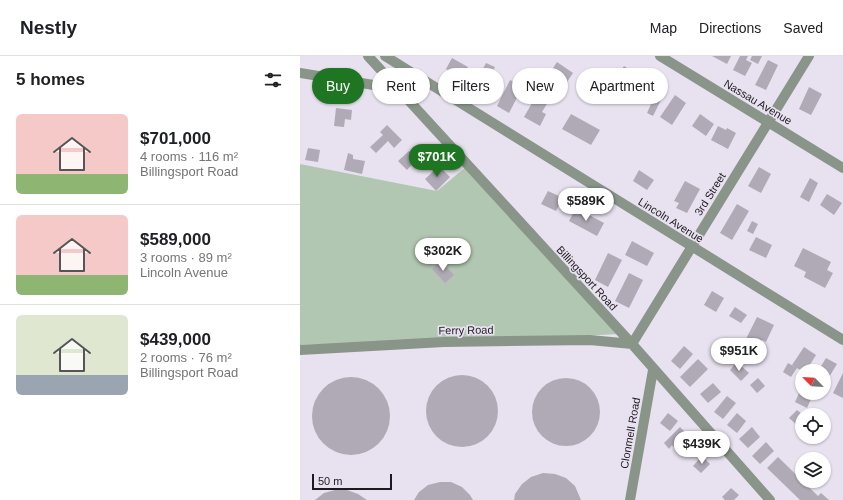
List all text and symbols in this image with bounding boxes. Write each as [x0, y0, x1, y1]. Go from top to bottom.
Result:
text: Nestly [20, 17, 77, 38]
text: Map [650, 20, 677, 36]
text: Directions [699, 20, 761, 36]
text: Saved [783, 20, 823, 36]
chip: Buy [312, 68, 364, 104]
chip: Rent [372, 68, 430, 104]
chip: Filters [438, 68, 504, 104]
chip: New [512, 68, 568, 104]
chip: Apartment [576, 68, 668, 104]
icon: filters [262, 69, 284, 91]
text: 5 homes [16, 70, 85, 89]
street label: Nassau Avenue [722, 77, 794, 127]
text: $701,000 [140, 129, 211, 148]
icon: home [48, 130, 96, 178]
pin: $701K [409, 144, 465, 178]
text: 4 rooms · 116 m² [140, 149, 238, 164]
text: $701K [418, 149, 456, 164]
text: Billingsport Road [140, 164, 238, 179]
street label: 3rd Street [692, 170, 728, 218]
pin: $589K [558, 188, 614, 222]
text: $589K [567, 193, 605, 208]
street label: Lincoln Avenue [636, 195, 706, 245]
text: $589,000 [140, 230, 211, 249]
icon: home [48, 231, 96, 279]
pin: $302K [415, 238, 471, 272]
text: $302K [424, 243, 462, 258]
street label: Billingsport Road [554, 243, 620, 313]
text: 3 rooms · 89 m² [140, 250, 232, 265]
text: Lincoln Avenue [140, 265, 228, 280]
street label: Ferry Road [438, 324, 494, 336]
text: $439,000 [140, 330, 211, 349]
icon: home [48, 331, 96, 379]
pin: $951K [711, 338, 767, 372]
text: $951K [720, 343, 758, 358]
text: 2 rooms · 76 m² [140, 350, 232, 365]
north arrow [795, 364, 831, 400]
map controls [795, 364, 831, 488]
text: Billingsport Road [140, 365, 238, 380]
street label: Clonmell Road [618, 396, 642, 470]
button: locate [795, 408, 831, 444]
pin: $439K [674, 431, 730, 465]
text: $439K [683, 436, 721, 451]
button: layers [795, 452, 831, 488]
scale bar [312, 472, 392, 491]
text: 50 m [318, 475, 342, 487]

